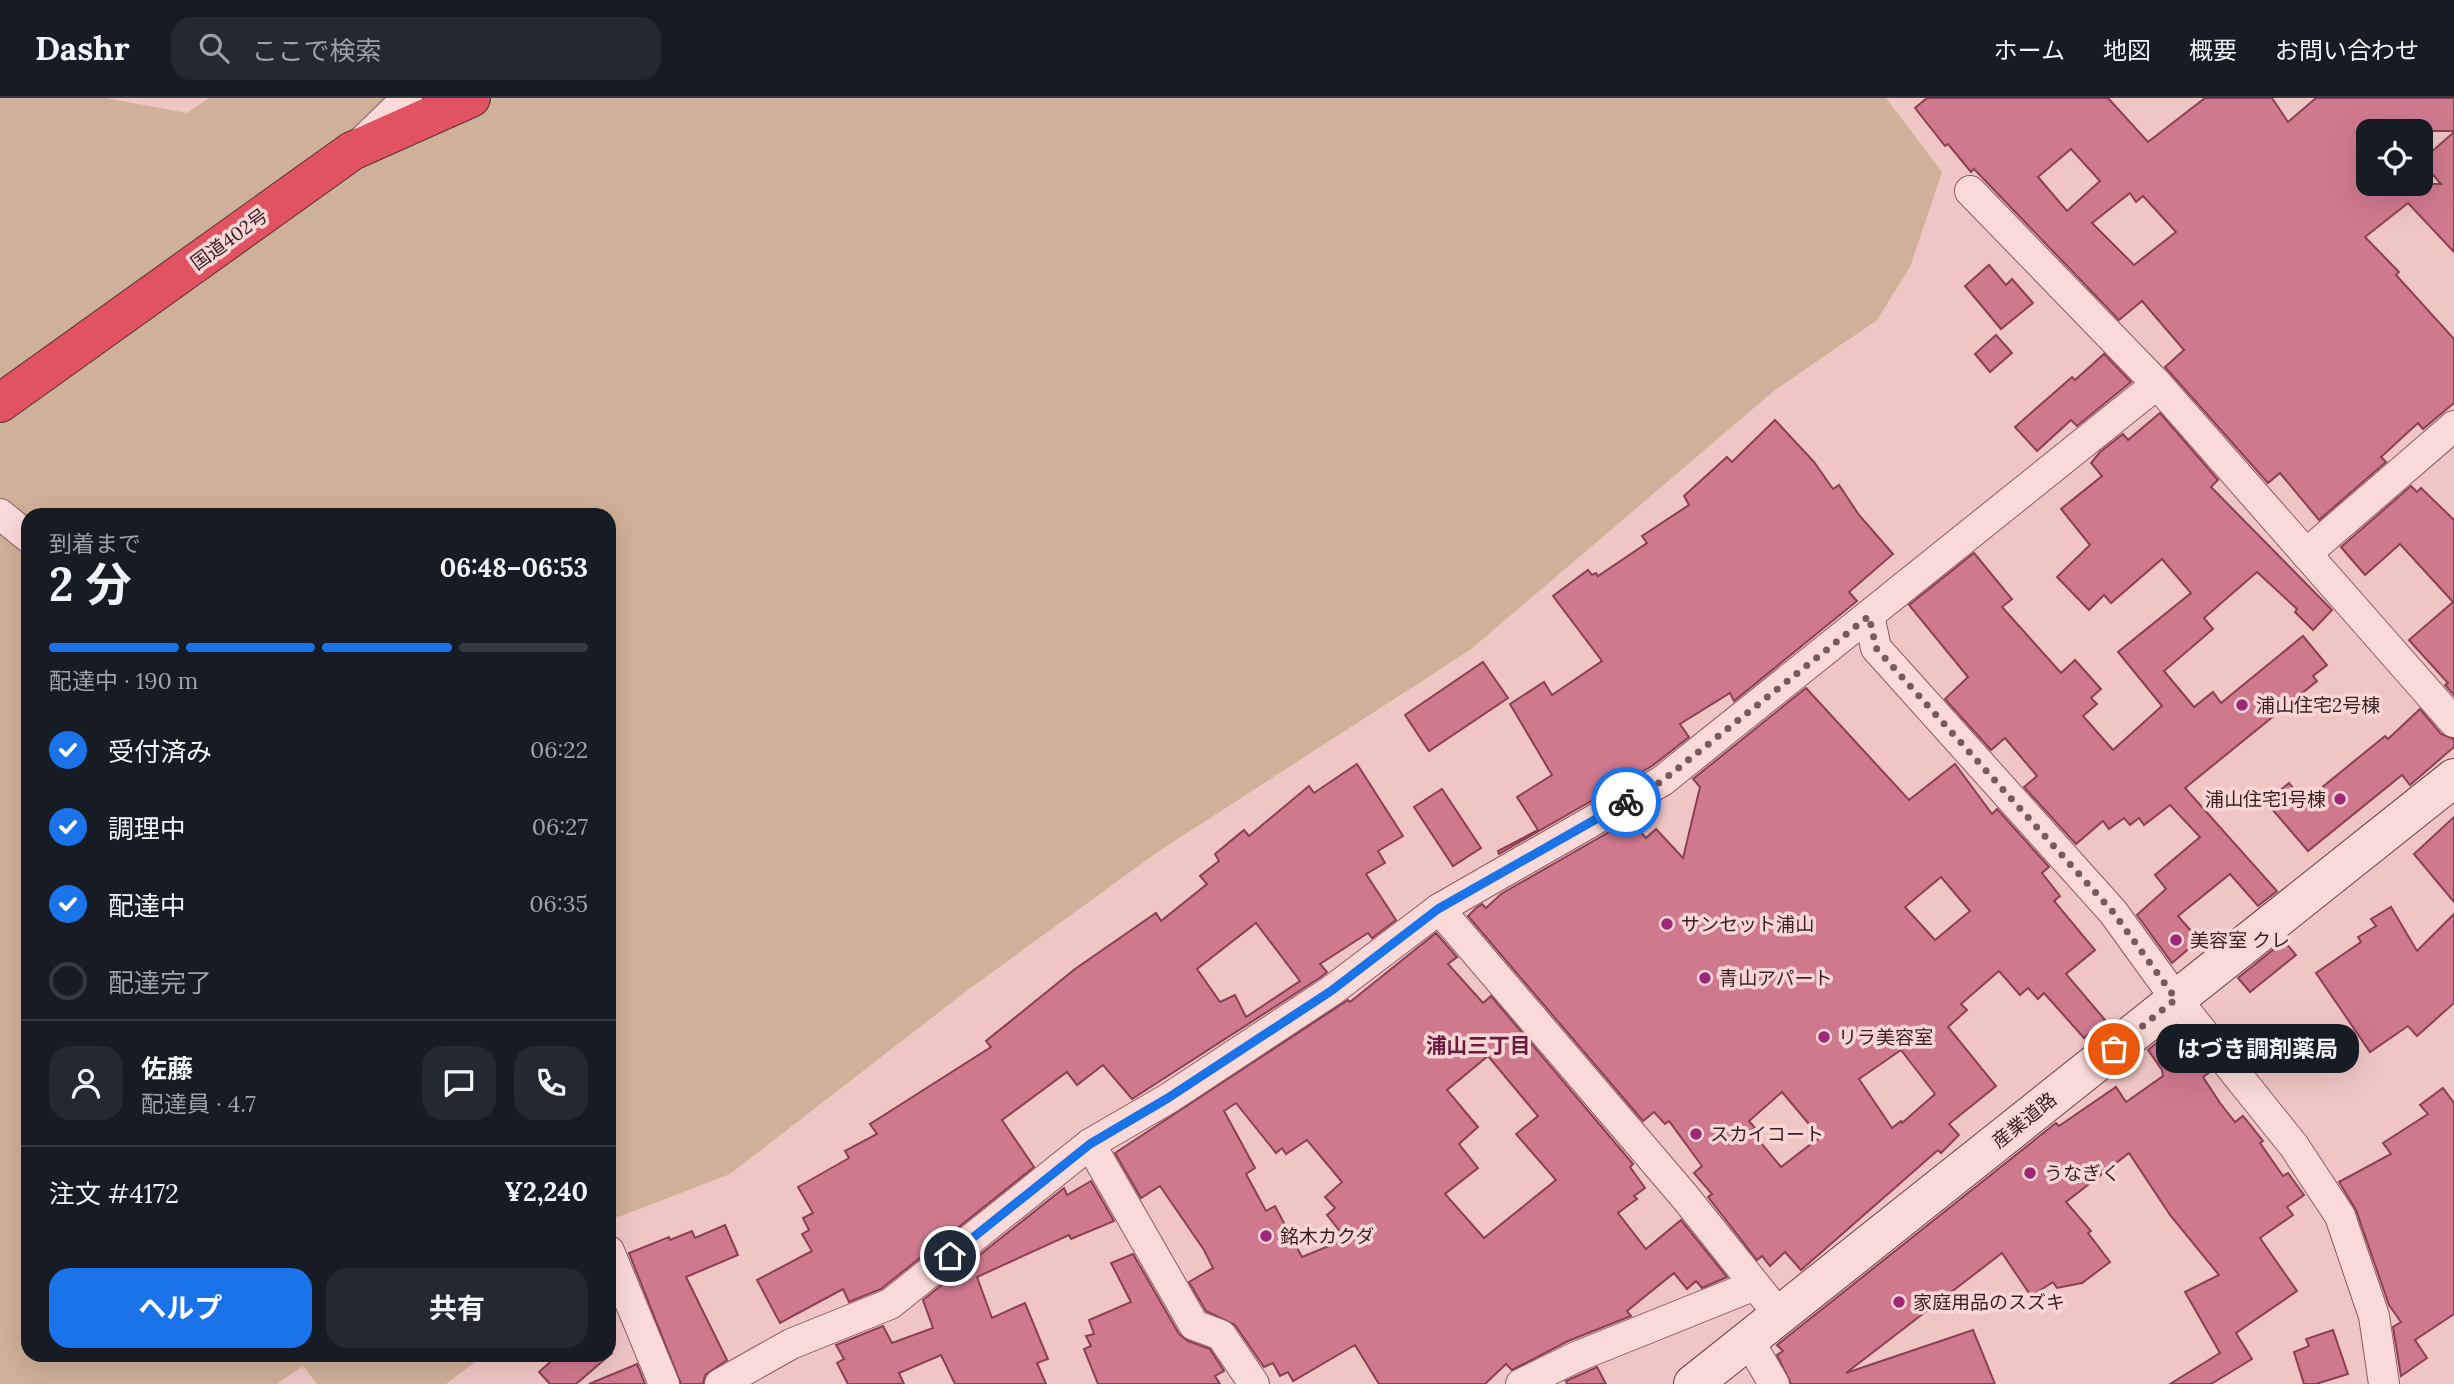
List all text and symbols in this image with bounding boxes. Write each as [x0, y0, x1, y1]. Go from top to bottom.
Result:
search box [171, 17, 661, 80]
text: Dashr [35, 27, 129, 69]
icon: search [195, 29, 233, 67]
text: ここで検索 [251, 34, 382, 67]
text: ホーム [1994, 35, 2065, 66]
text: 地図 [2103, 35, 2151, 66]
text: 概要 [2189, 35, 2237, 66]
text: お問い合わせ [2275, 35, 2419, 66]
map controls [2356, 119, 2433, 196]
button: locate [2356, 119, 2433, 196]
street label: 国道402号 [186, 203, 272, 275]
text: 到着まで [49, 529, 141, 558]
text: 06:48–06:53 [440, 551, 588, 584]
text: 2 分 [49, 555, 132, 614]
text: 配達中 · 190 m [49, 666, 198, 695]
place label: 浦山住宅2号棟 [2256, 693, 2380, 717]
marker: 浦山住宅2号棟 [2234, 697, 2250, 713]
icon: check [49, 731, 87, 769]
text: 受付済み [108, 735, 212, 768]
text: 06:22 [530, 735, 588, 764]
courier [1591, 767, 1661, 837]
icon: bike [1607, 783, 1645, 821]
place label: 浦山住宅1号棟 [2205, 787, 2326, 811]
marker: 浦山住宅1号棟 [2332, 791, 2348, 807]
icon: check [49, 808, 87, 846]
text: 調理中 [108, 812, 186, 845]
text: 06:27 [532, 812, 588, 841]
icon: check [49, 885, 87, 923]
text: 配達中 [108, 889, 186, 922]
text: 06:35 [529, 889, 588, 918]
place label: サンセット浦山 [1681, 912, 1814, 936]
marker: サンセット浦山 [1659, 916, 1675, 932]
place label: 美容室 クレ [2190, 928, 2290, 952]
marker: 美容室 クレ [2168, 932, 2184, 948]
text: 配達完了 [108, 966, 212, 999]
place label: 青山アパート [1719, 966, 1833, 990]
marker: 青山アパート [1697, 970, 1713, 986]
pin [2084, 1019, 2144, 1079]
callout: はづき調剤薬局 [2156, 1024, 2359, 1074]
place label: リラ美容室 [1838, 1025, 1933, 1049]
marker: リラ美容室 [1816, 1029, 1832, 1045]
icon: bag [2095, 1030, 2133, 1068]
district label: 浦山三丁目 [1426, 1032, 1531, 1059]
text: はづき調剤薬局 [2177, 1034, 2338, 1063]
button: person [49, 1046, 123, 1120]
button: chat [422, 1046, 496, 1120]
button: phone [514, 1046, 588, 1120]
text: 佐藤 [141, 1052, 193, 1085]
street label: 産業道路 [1987, 1087, 2061, 1153]
text: 配達員 · 4.7 [141, 1089, 256, 1118]
place label: スカイコート [1710, 1122, 1824, 1146]
marker: スカイコート [1688, 1126, 1704, 1142]
place label: うなぎく [2044, 1161, 2120, 1185]
marker: うなぎく [2022, 1165, 2038, 1181]
text: ¥2,240 [504, 1175, 588, 1208]
text: 注文 #4172 [49, 1177, 179, 1210]
place label: 銘木カクダ [1280, 1224, 1374, 1248]
pin [920, 1226, 980, 1286]
marker: 銘木カクダ [1258, 1228, 1274, 1244]
icon: home [931, 1237, 969, 1275]
button: ヘルプ [49, 1268, 312, 1348]
button: 共有 [326, 1268, 588, 1348]
place label: 家庭用品のスズキ [1913, 1290, 2065, 1314]
marker: 家庭用品のスズキ [1891, 1294, 1907, 1310]

